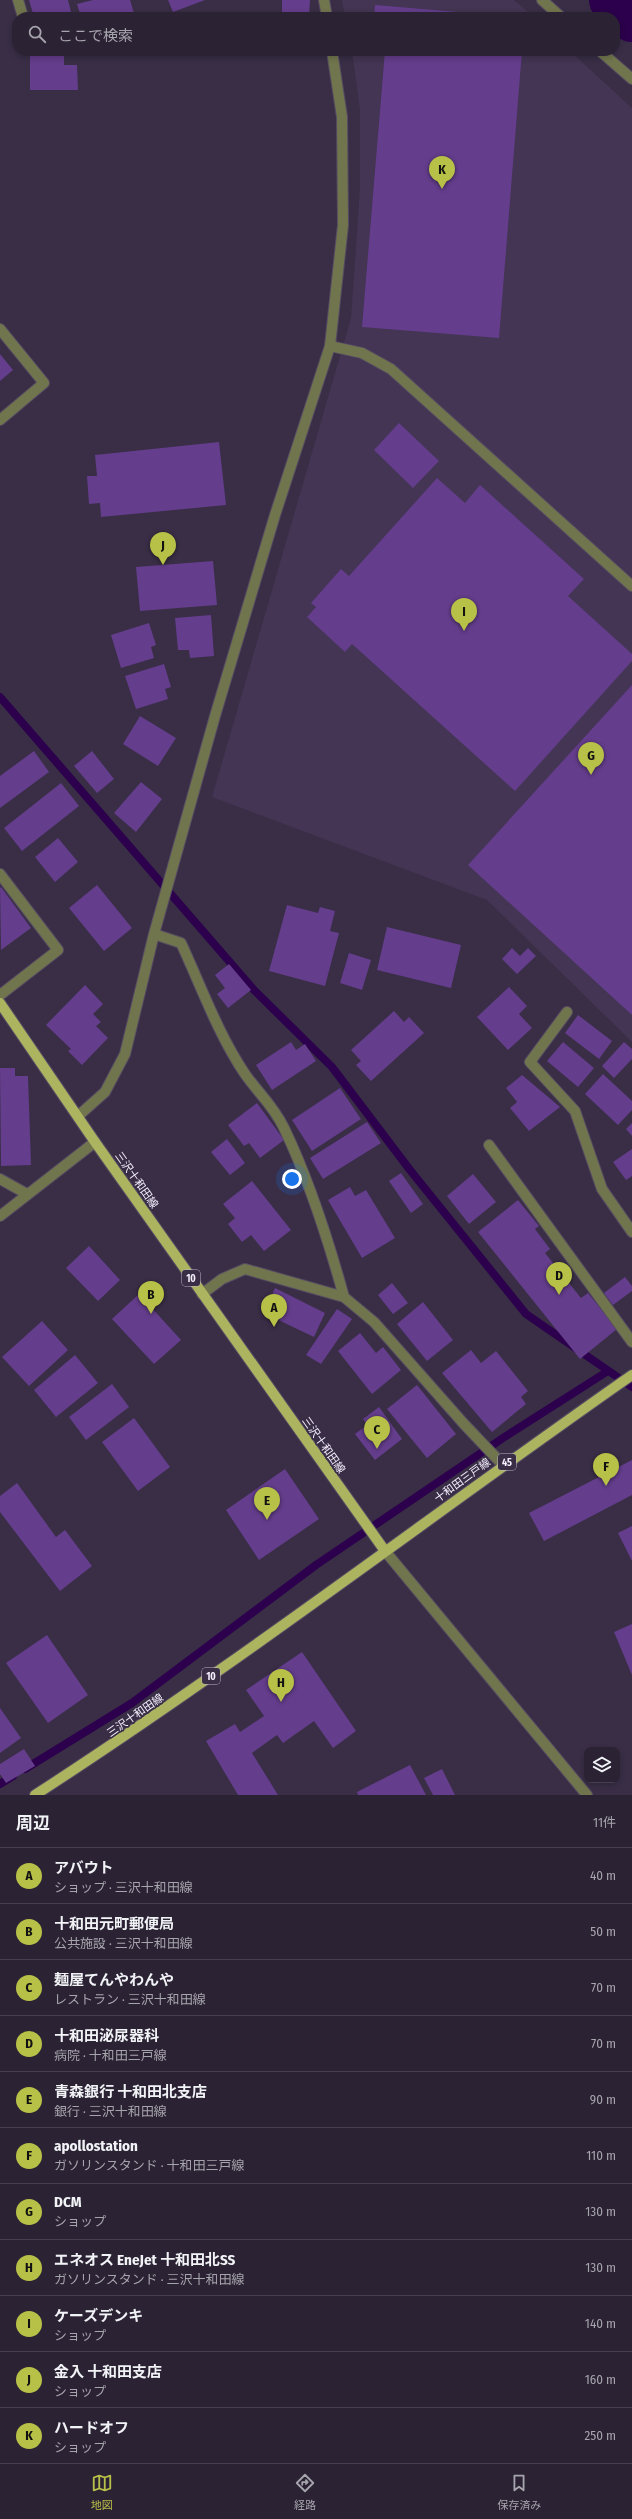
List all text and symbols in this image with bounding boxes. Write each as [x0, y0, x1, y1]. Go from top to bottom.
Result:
search box [12, 12, 620, 56]
icon: search [26, 23, 48, 45]
text: ここで検索 [58, 27, 133, 45]
pin: K [429, 156, 455, 189]
pin: J [150, 532, 176, 565]
pin: I [451, 598, 477, 631]
pin: G [578, 742, 604, 775]
street label: 三沢十和田線 [112, 1150, 161, 1211]
your location [282, 1169, 302, 1189]
pin: D [546, 1262, 572, 1295]
road number: 10 [182, 1270, 200, 1286]
pin: B [138, 1281, 164, 1314]
pin: A [261, 1294, 287, 1327]
street label: 三沢十和田線 [299, 1415, 348, 1476]
pin: C [364, 1416, 390, 1449]
pin: F [593, 1453, 619, 1486]
road number: 45 [498, 1454, 516, 1470]
street label: 十和田三戸線 [432, 1456, 493, 1505]
pin: E [254, 1487, 280, 1520]
road number: 10 [202, 1668, 220, 1684]
pin: H [268, 1669, 294, 1702]
street label: 三沢十和田線 [105, 1691, 166, 1740]
map controls [584, 1747, 620, 1783]
button: layers [584, 1747, 620, 1783]
text: 周辺 [16, 1813, 50, 1834]
text: 11件 [593, 1815, 616, 1830]
text: アバウト [54, 1859, 113, 1877]
text: A [25, 1868, 33, 1883]
text: 40 m [590, 1868, 616, 1883]
text: ショップ · 三沢十和田線 [54, 1880, 193, 1895]
text: 十和田元町郵便局 [54, 1915, 174, 1933]
text: B [25, 1924, 33, 1939]
text: 50 m [590, 1924, 616, 1939]
text: 公共施設 · 三沢十和田線 [54, 1936, 193, 1951]
text: 麺屋てんやわんや [54, 1971, 174, 1989]
text: C [26, 1980, 32, 1995]
text: 70 m [591, 1980, 616, 1995]
text: レストラン · 三沢十和田線 [54, 1992, 206, 2007]
text: 十和田泌尿器科 [54, 2027, 159, 2045]
text: D [25, 2036, 33, 2051]
text: 70 m [591, 2036, 616, 2051]
text: 病院 · 十和田三戸線 [54, 2048, 167, 2063]
text: 青森銀行 十和田北支店 [54, 2083, 207, 2101]
text: E [26, 2092, 32, 2107]
text: 90 m [590, 2092, 616, 2107]
text: 銀行 · 三沢十和田線 [54, 2104, 167, 2119]
text: apollostation [54, 2137, 138, 2155]
text: F [26, 2148, 32, 2163]
text: 110 m [586, 2148, 616, 2163]
text: ガソリンスタンド · 十和田三戸線 [54, 2158, 245, 2173]
text: DCM [54, 2193, 82, 2211]
text: G [25, 2204, 33, 2219]
text: 130 m [585, 2204, 616, 2219]
text: ショップ [54, 2214, 106, 2229]
text: エネオス EneJet 十和田北SS [54, 2251, 235, 2269]
text: H [25, 2260, 33, 2275]
text: 130 m [585, 2260, 616, 2275]
text: ガソリンスタンド · 三沢十和田線 [54, 2272, 245, 2287]
text: ケーズデンキ [54, 2307, 143, 2325]
text: I [27, 2316, 31, 2331]
text: 140 m [585, 2316, 616, 2331]
text: ショップ [54, 2328, 106, 2343]
text: 金入 十和田支店 [54, 2363, 162, 2381]
text: J [27, 2372, 31, 2387]
text: 160 m [585, 2372, 616, 2387]
text: ショップ [54, 2384, 106, 2399]
text: ハードオフ [54, 2419, 129, 2437]
text: K [25, 2428, 33, 2443]
text: 250 m [584, 2428, 616, 2443]
text: ショップ [54, 2440, 106, 2455]
tab: 地図 [91, 2472, 113, 2512]
tab: 経路 [294, 2472, 316, 2512]
tab: 保存済み [497, 2472, 541, 2512]

